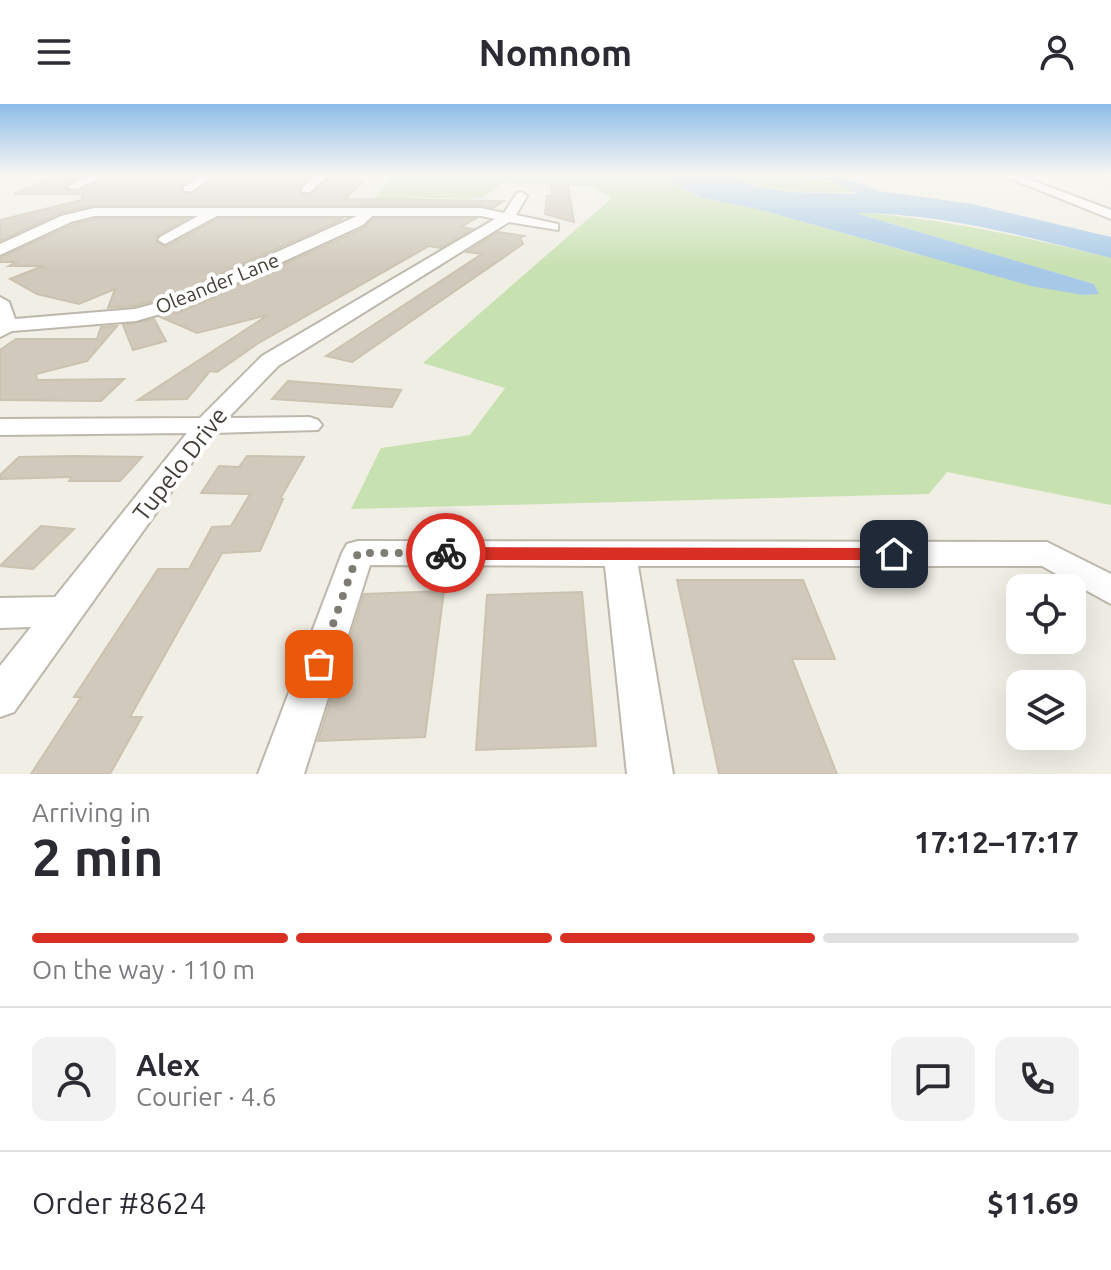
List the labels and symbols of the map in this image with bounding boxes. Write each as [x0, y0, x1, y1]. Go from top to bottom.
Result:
street label: Oleander Lane [152, 248, 282, 318]
street label: Tupelo Drive [127, 402, 233, 526]
courier [406, 513, 486, 593]
pin [860, 520, 928, 588]
pin [285, 630, 353, 698]

